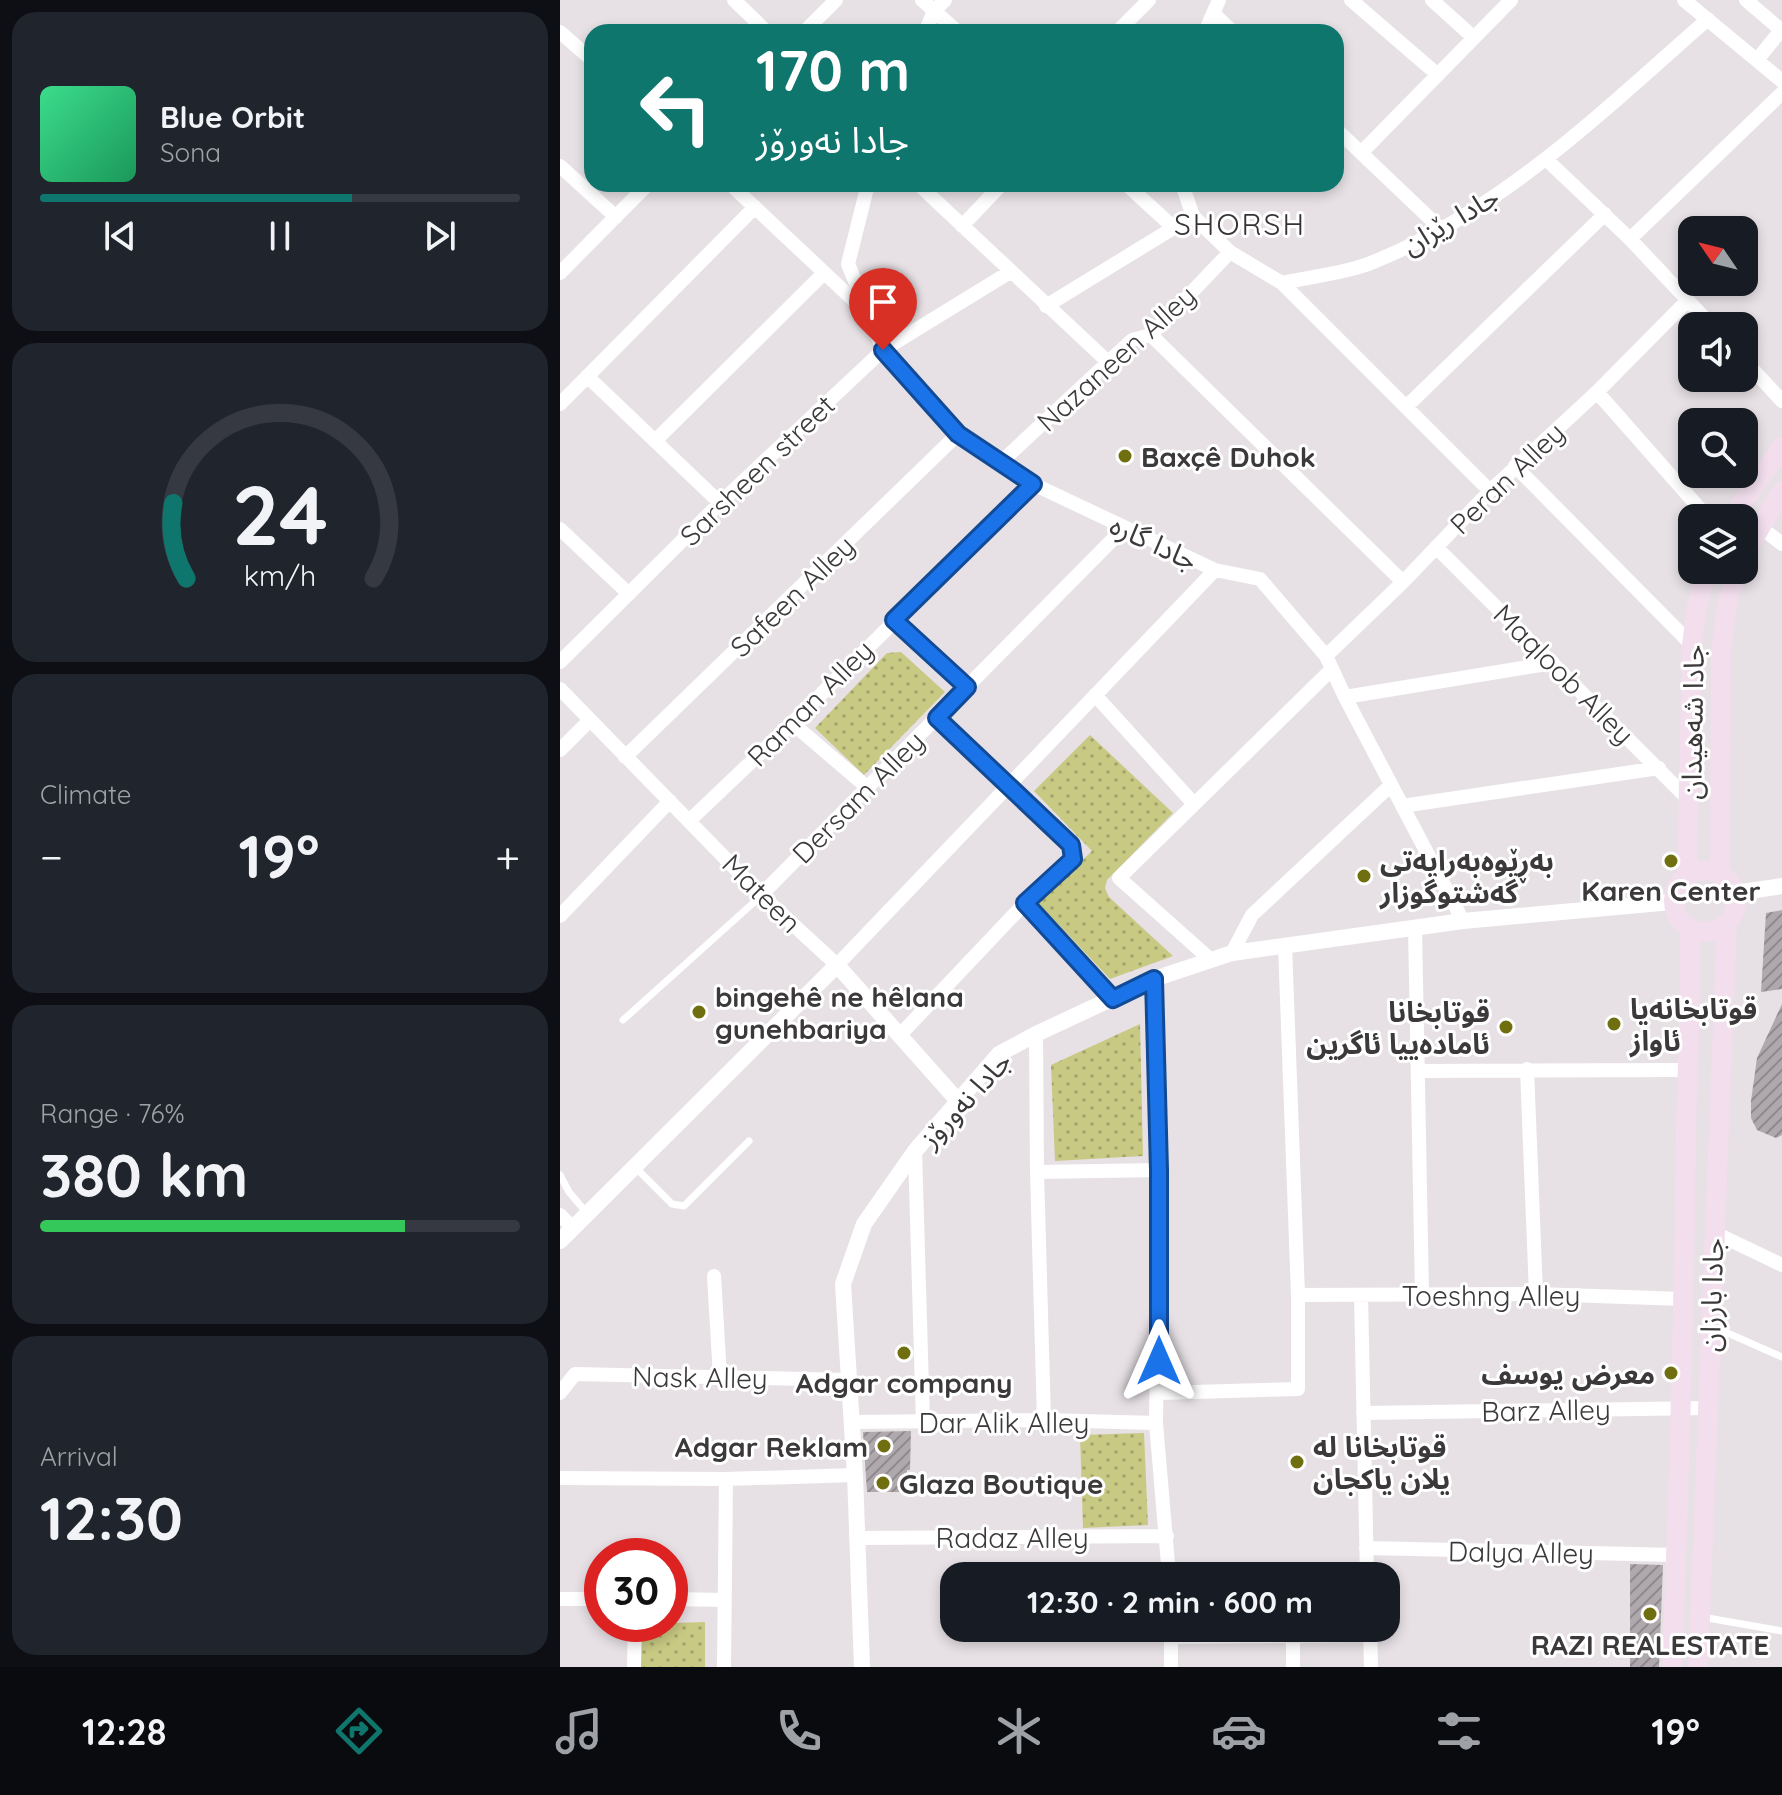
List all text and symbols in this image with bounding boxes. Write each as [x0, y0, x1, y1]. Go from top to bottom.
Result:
text: 170 m [756, 35, 910, 105]
icon: left [624, 56, 728, 160]
text: Blue Orbit [160, 98, 305, 136]
text: جادا نەورۆز [756, 117, 909, 162]
text: Sona [160, 136, 221, 169]
street label: جادا رێزان [1395, 178, 1505, 262]
district label: SHORSH [1174, 205, 1306, 243]
icon: previous [98, 214, 142, 258]
icon: pause [258, 214, 302, 258]
icon: next [418, 214, 462, 258]
north arrow [1678, 216, 1758, 296]
map controls [1678, 216, 1758, 584]
pin [849, 268, 917, 350]
street label: Nazaneen Alley [1029, 278, 1203, 438]
icon: arrive [861, 280, 905, 324]
button: sound [1678, 312, 1758, 392]
street label: Sarsheen street [672, 387, 842, 553]
button: search [1678, 408, 1758, 488]
street label: Peran Alley [1442, 415, 1572, 541]
place label: Baxçê Duhok [1141, 439, 1316, 474]
marker: Baxçê Duhok [1116, 447, 1134, 465]
text: 24 [232, 461, 328, 565]
button: layers [1678, 504, 1758, 584]
street label: جادا گارە [1105, 507, 1203, 577]
street label: Safeen Alley [722, 528, 862, 664]
text: km/h [244, 557, 316, 593]
street label: Maqloob Alley [1487, 597, 1641, 751]
street label: Raman Alley [739, 632, 881, 774]
street label: جادا شەهیدان [1673, 644, 1711, 800]
street label: Dersam Alley [785, 724, 931, 870]
text: Climate [40, 778, 131, 811]
text: 19° [239, 818, 320, 893]
text: − [40, 829, 63, 884]
text: + [495, 829, 520, 884]
place label: بەڕێوەبەرایەتی گەشتوگوزار [1379, 843, 1554, 910]
street label: Mateen [715, 846, 809, 940]
marker: Karen Center [1662, 852, 1680, 870]
marker: بەڕێوەبەرایەتی گەشتوگوزار [1355, 867, 1373, 885]
place label: Karen Center [1581, 873, 1761, 908]
place label: bingehê ne hêlana gunehbariya [715, 979, 964, 1046]
place label: قوتابخانەیا ئاواز [1629, 991, 1757, 1058]
place label: قوتابخانا ئامادەییا ئاگرین [1306, 994, 1490, 1061]
marker: bingehê ne hêlana gunehbariya [690, 1003, 708, 1021]
marker: قوتابخانەیا ئاواز [1605, 1015, 1623, 1033]
marker: قوتابخانا ئامادەییا ئاگرین [1497, 1018, 1515, 1036]
street label: جادا نەورۆز [911, 1044, 1018, 1155]
text: Range · 76% [40, 1097, 185, 1130]
text: 380 km [40, 1137, 248, 1212]
street label: جادا بارزان [1692, 1238, 1730, 1352]
street label: Toeshng Alley [1402, 1278, 1580, 1313]
position arrow [1117, 1319, 1201, 1403]
marker: Adgar company [895, 1344, 913, 1362]
place label: معرض يوسف [1481, 1356, 1655, 1391]
street label: Nask Alley [632, 1358, 768, 1396]
marker: معرض يوسف [1662, 1364, 1680, 1382]
place label: Adgar company [796, 1365, 1012, 1400]
street label: Barz Alley [1481, 1391, 1611, 1429]
street label: Dar Alik Alley [919, 1405, 1090, 1440]
place label: Adgar Reklam [675, 1429, 868, 1464]
place label: قوتابخانا له يلان ياكجان [1313, 1429, 1450, 1496]
marker: Adgar Reklam [875, 1437, 893, 1455]
text: Arrival [40, 1440, 118, 1473]
marker: قوتابخانا له يلان ياكجان [1288, 1453, 1306, 1471]
place label: Glaza Boutique [899, 1466, 1103, 1501]
marker: Glaza Boutique [874, 1474, 892, 1492]
text: 12:30 [40, 1480, 183, 1555]
street label: Radaz Alley [935, 1520, 1089, 1555]
street label: Dalya Alley [1448, 1533, 1594, 1571]
speed limit sign: 30 [584, 1538, 688, 1642]
text: 12:30 · 2 min · 600 m [1027, 1583, 1313, 1621]
marker: RAZI REALESTATE [1641, 1605, 1659, 1623]
place label: RAZI REALESTATE [1531, 1627, 1769, 1662]
icon: directions [331, 1703, 387, 1759]
icon: music [551, 1703, 607, 1759]
icon: phone [771, 1703, 827, 1759]
icon: climate [991, 1703, 1047, 1759]
icon: car [1211, 1703, 1267, 1759]
icon: filters [1431, 1703, 1487, 1759]
text: 12:28 [82, 1709, 167, 1754]
text: 19° [1651, 1709, 1700, 1754]

